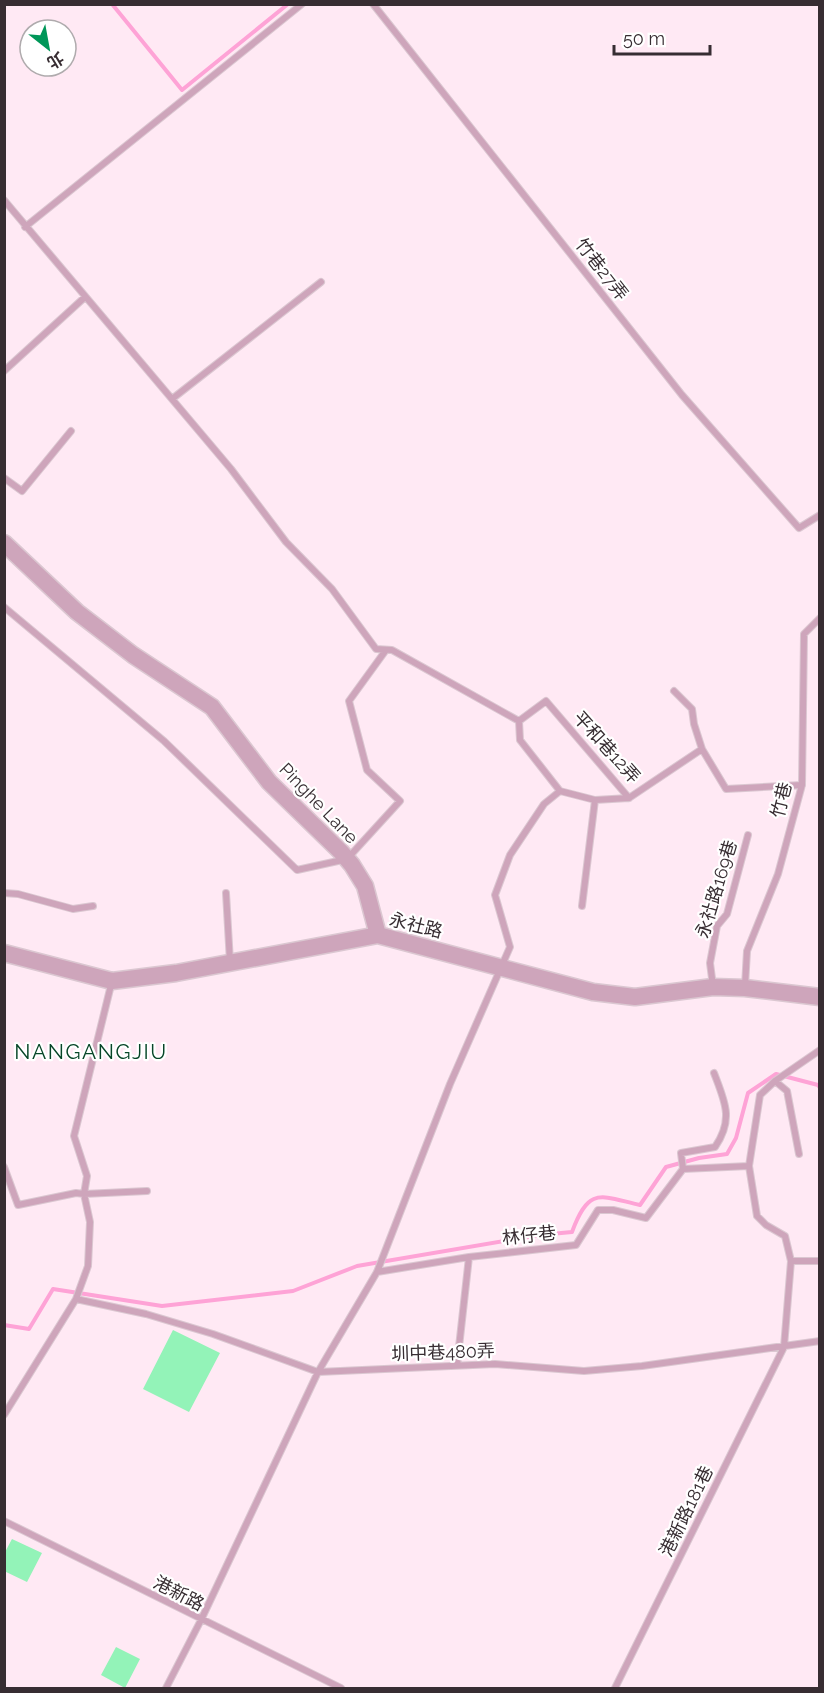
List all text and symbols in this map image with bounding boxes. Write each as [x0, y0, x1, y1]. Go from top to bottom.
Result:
north arrow [18, 18, 78, 78]
scale bar [614, 18, 710, 56]
text: 50 m [623, 28, 665, 49]
text: 北 [44, 48, 67, 73]
street label: 竹巷27弄 [571, 234, 633, 304]
street label: 平和巷12弄 [569, 707, 645, 787]
street label: Pinghe Lane [275, 758, 363, 848]
street label: 竹巷 [766, 780, 796, 820]
street label: 永社路169巷 [691, 838, 741, 940]
street label: 永社路 [387, 908, 445, 942]
district label: NANGANGJIU [14, 1039, 168, 1064]
street label: 林仔巷 [501, 1222, 557, 1248]
street label: 圳中巷480弄 [391, 1340, 495, 1364]
street label: 港新路181巷 [655, 1462, 717, 1560]
street label: 港新路 [150, 1571, 208, 1615]

